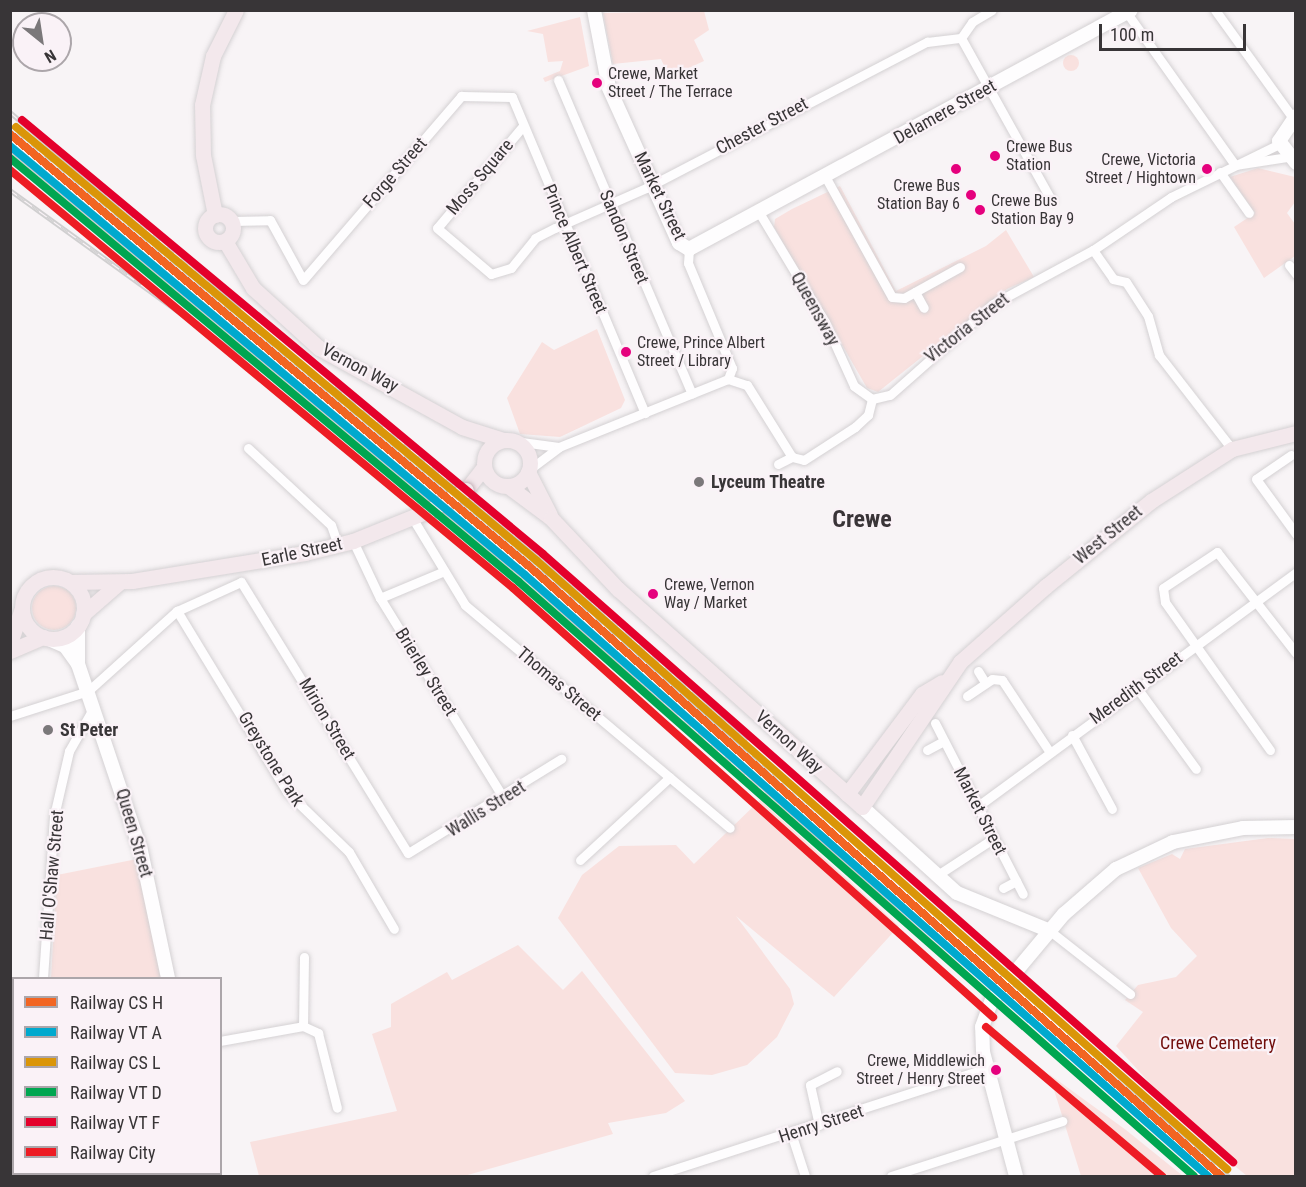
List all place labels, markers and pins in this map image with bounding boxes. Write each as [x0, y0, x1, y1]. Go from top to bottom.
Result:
place label: Crewe, Market Street / The Terrace [608, 64, 733, 102]
marker: Crewe, Market Street / The Terrace [591, 77, 603, 89]
place label: Crewe Bus Station [1006, 137, 1073, 175]
marker: Crewe Bus Station [989, 150, 1001, 162]
place label: Crewe, Victoria Street / Hightown [1085, 150, 1196, 188]
unlabelled marker [950, 163, 962, 175]
marker: Crewe, Victoria Street / Hightown [1201, 163, 1213, 175]
place label: Crewe Bus Station Bay 6 [877, 176, 960, 214]
marker: Crewe Bus Station Bay 6 [965, 189, 977, 201]
place label: Crewe Bus Station Bay 9 [991, 191, 1074, 229]
marker: Crewe Bus Station Bay 9 [974, 204, 986, 216]
place label: Crewe, Prince Albert Street / Library [637, 333, 765, 371]
marker: Crewe, Prince Albert Street / Library [620, 346, 632, 358]
place label: Lyceum Theatre [711, 471, 825, 493]
marker: Lyceum Theatre [692, 475, 706, 489]
place label: Crewe, Vernon Way / Market [664, 575, 755, 613]
marker: Crewe, Vernon Way / Market [647, 588, 659, 600]
place label: St Peter [60, 719, 118, 741]
marker: St Peter [41, 723, 55, 737]
place label: Crewe, Middlewich Street / Henry Street [856, 1051, 985, 1089]
marker: Crewe, Middlewich Street / Henry Street [990, 1064, 1002, 1076]

